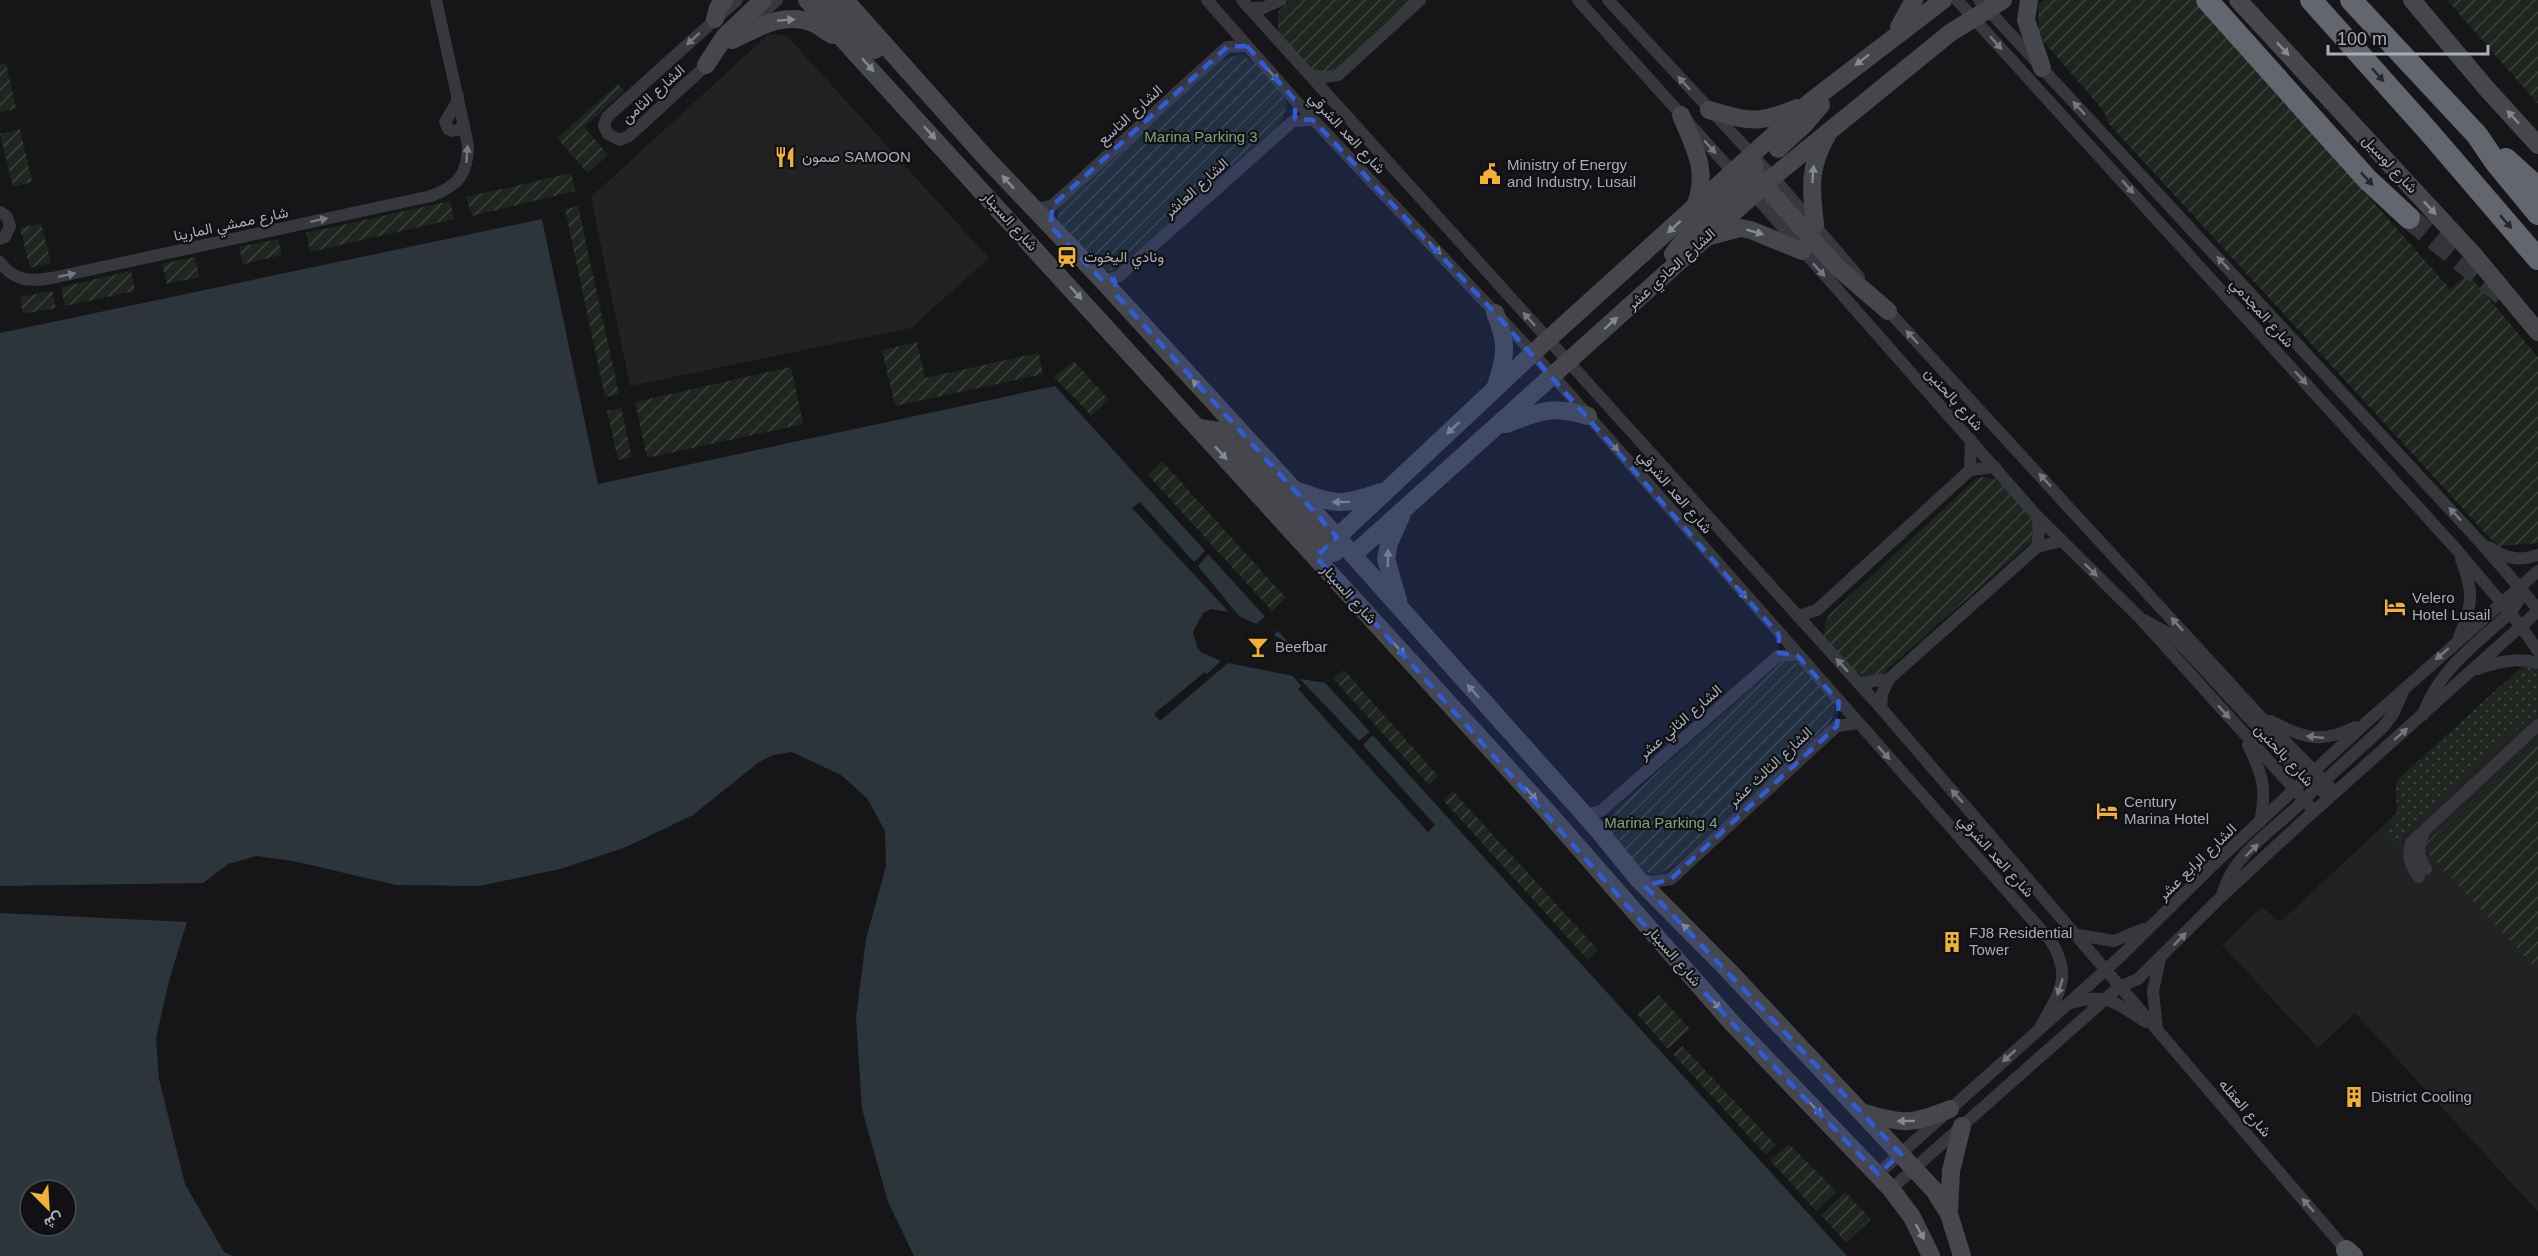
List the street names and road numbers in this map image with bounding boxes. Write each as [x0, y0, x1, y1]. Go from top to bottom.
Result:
street label: الشارع الثامن [618, 61, 690, 129]
street label: الشارع التاسع [1094, 81, 1168, 150]
street label: شارع العد الشرقي [1302, 89, 1389, 180]
street label: شارع لوسيل [2357, 131, 2422, 198]
street label: الشارع العاشر [1159, 154, 1233, 224]
street label: شارع السينار [976, 187, 1042, 256]
street label: شارع ممشي المارينا [172, 203, 291, 249]
street label: الشارع الحادي عشر [1622, 224, 1722, 317]
street label: شارع المجدمي [2223, 275, 2298, 354]
street label: شارع بالحنين [1919, 364, 1987, 436]
street label: شارع العد الشرقي [1631, 447, 1716, 540]
street label: شارع السينار [1315, 560, 1381, 629]
street label: الشارع الثاني عشر [1634, 681, 1728, 767]
street label: شارع بالحنين [2249, 720, 2318, 792]
street label: الشارع الثالث عشر [1723, 723, 1817, 813]
street label: شارع العد الشرقي [1951, 811, 2038, 904]
street label: الشارع الرابع عشر [2153, 820, 2242, 906]
street label: شارع السينار [1641, 921, 1705, 991]
street label: شارع العقله [2213, 1075, 2275, 1142]

